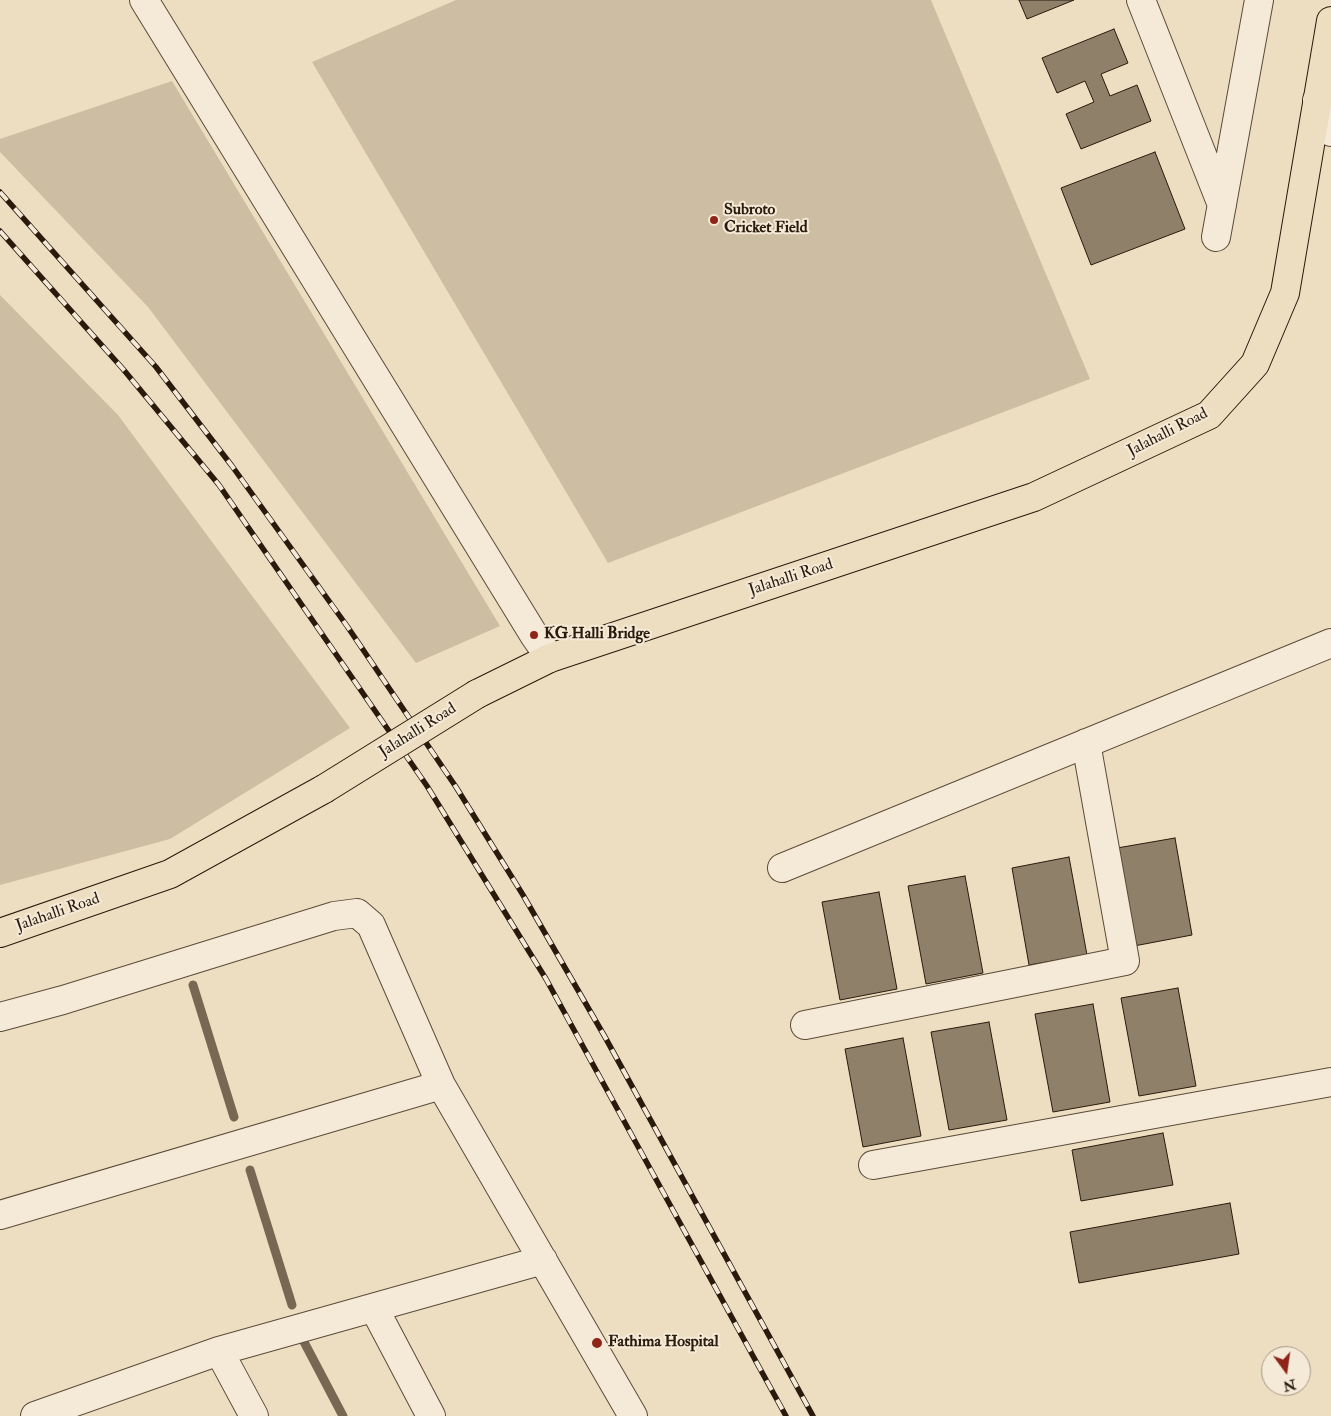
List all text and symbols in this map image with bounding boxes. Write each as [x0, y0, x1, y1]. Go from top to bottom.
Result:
place label: Subroto Cricket Field [724, 201, 808, 239]
marker: Subroto Cricket Field [708, 214, 720, 226]
street label: Jalahalli Road [1125, 405, 1211, 461]
street label: Jalahalli Road [746, 555, 836, 601]
place label: KG Halli Bridge [544, 625, 650, 645]
marker: KG Halli Bridge [528, 629, 540, 641]
street label: Jalahalli Road [376, 700, 460, 762]
street label: Jalahalli Road [13, 890, 103, 936]
place label: Fathima Hospital [608, 1333, 718, 1353]
marker: Fathima Hospital [590, 1336, 604, 1350]
north arrow [1261, 1346, 1311, 1396]
text: N [1281, 1375, 1298, 1395]

